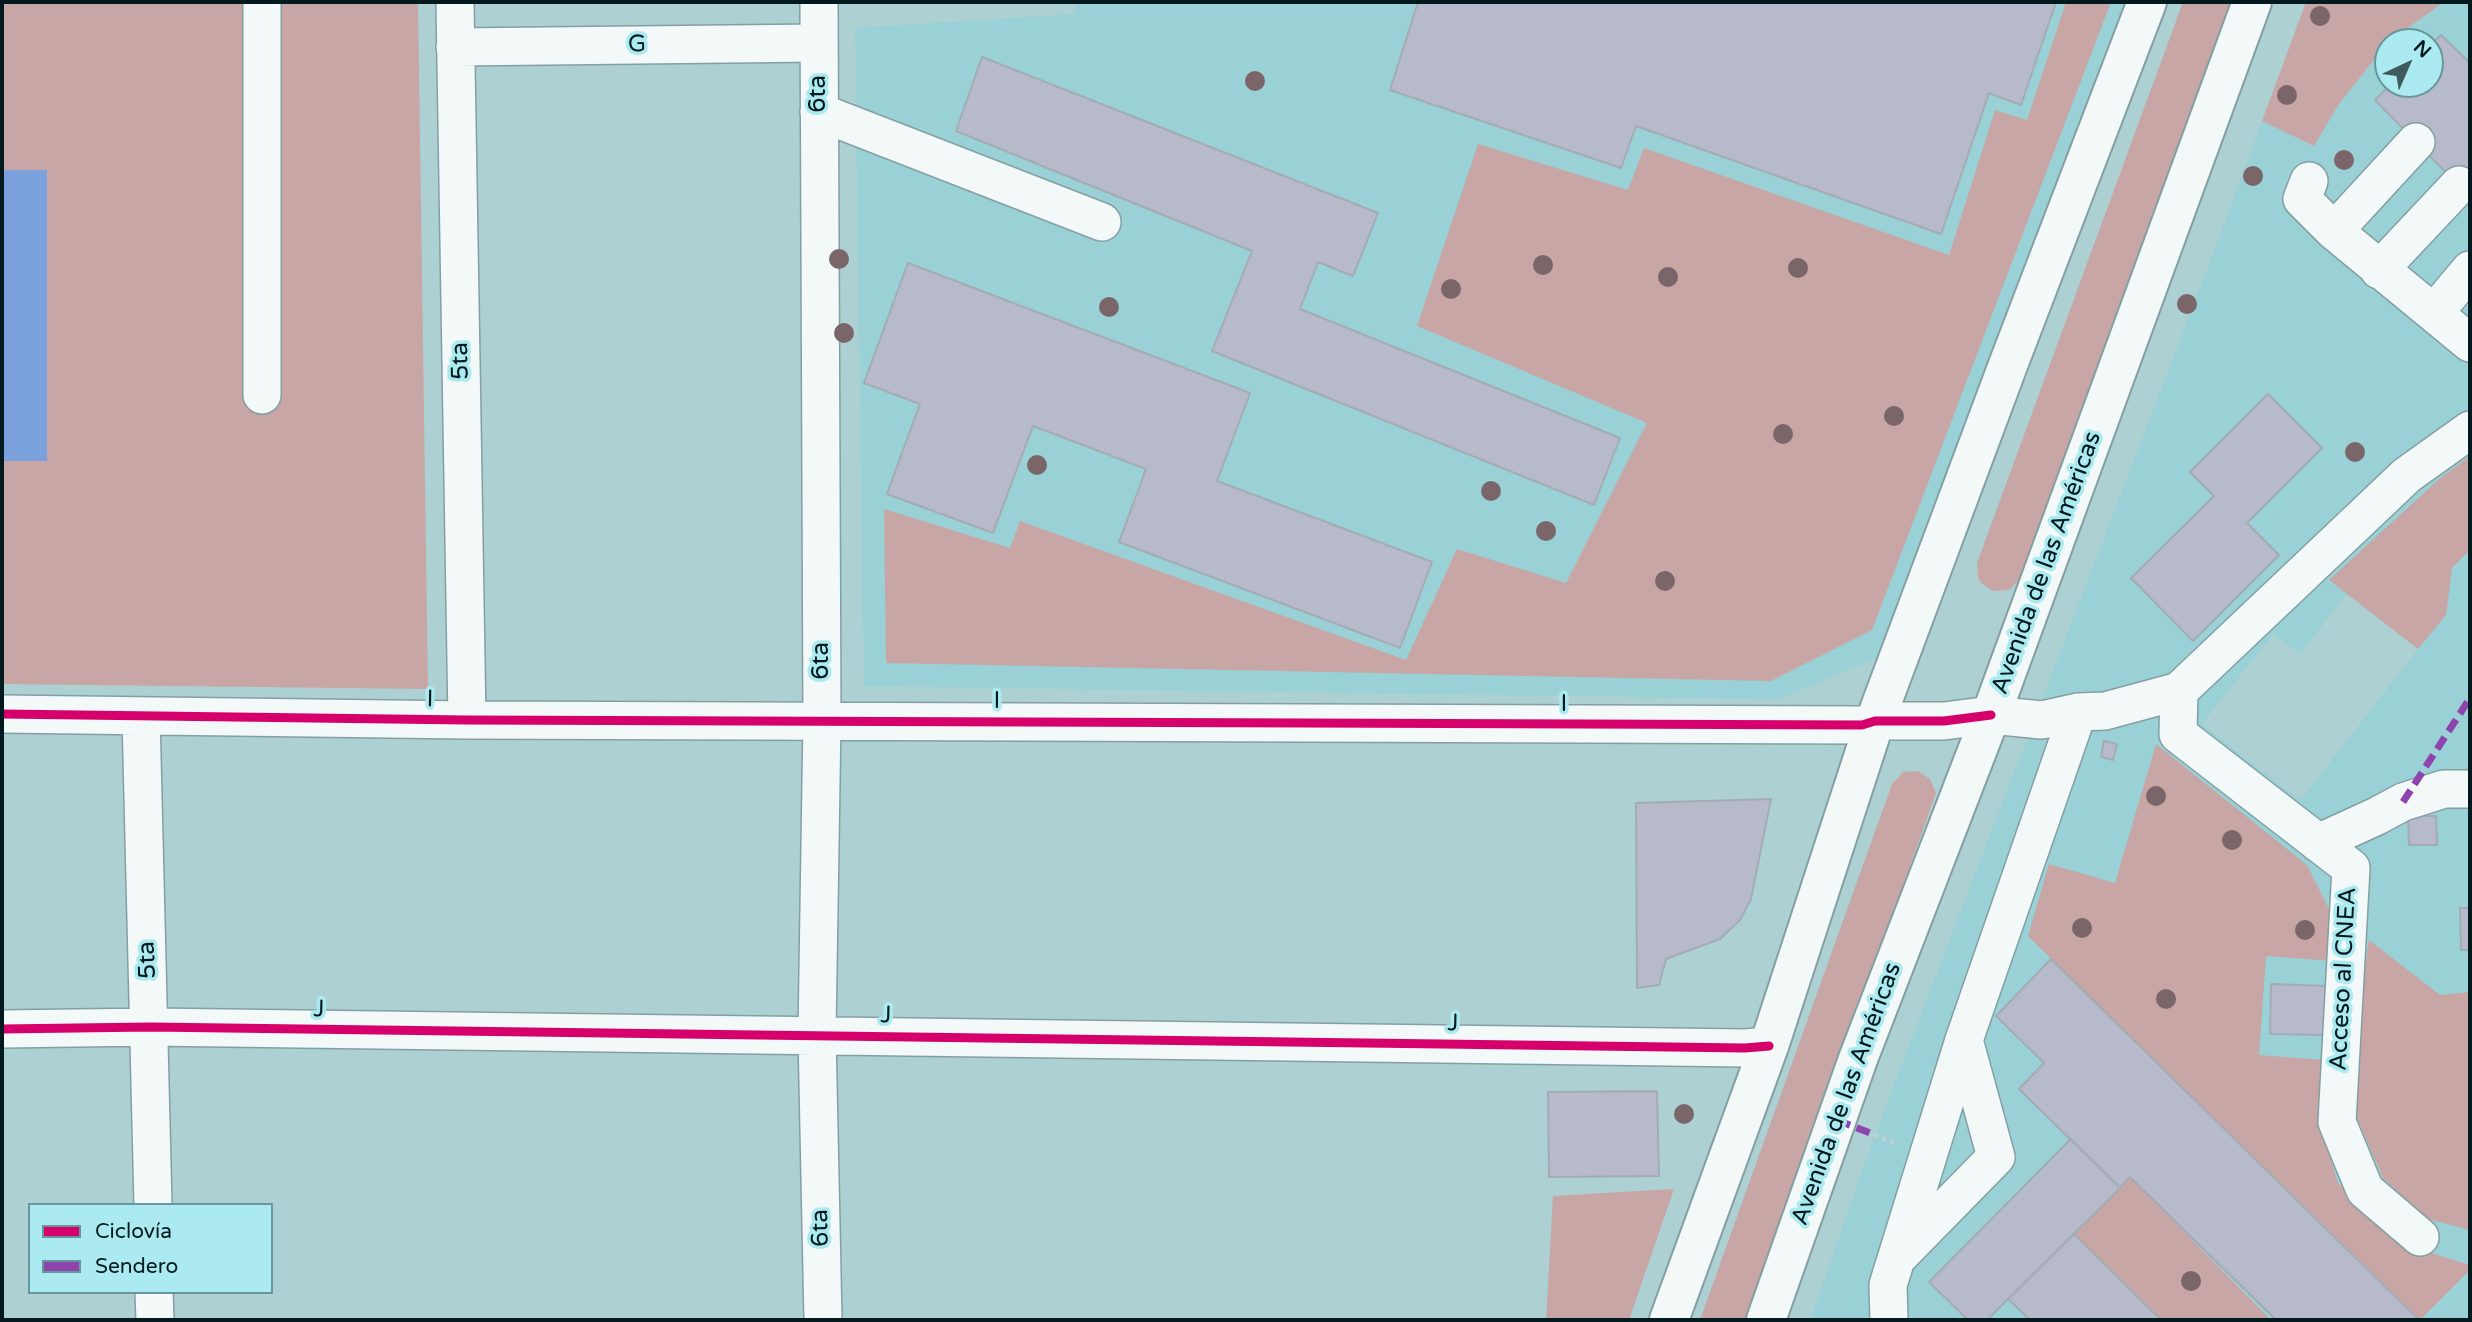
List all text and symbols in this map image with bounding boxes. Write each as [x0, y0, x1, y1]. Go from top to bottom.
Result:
north arrow [2374, 28, 2444, 98]
street label: G [628, 30, 646, 60]
text: N [2409, 36, 2435, 63]
street label: 6ta [805, 75, 833, 113]
street label: 5ta [446, 342, 476, 380]
street label: Avenida de las Américas [1986, 428, 2108, 698]
street label: 6ta [808, 642, 836, 680]
street label: I [426, 686, 434, 714]
street label: I [994, 688, 1000, 716]
street label: I [1561, 691, 1567, 719]
street label: Acceso al CNEA [2325, 886, 2363, 1072]
street label: 5ta [133, 941, 163, 979]
street label: Avenida de las Américas [1786, 959, 1908, 1229]
street label: J [313, 996, 325, 1024]
street label: J [880, 1002, 892, 1030]
street label: J [1447, 1010, 1459, 1038]
legend [28, 1203, 273, 1294]
street label: 6ta [806, 1209, 836, 1247]
text: Ciclovía [95, 1219, 172, 1244]
text: Sendero [95, 1254, 178, 1279]

